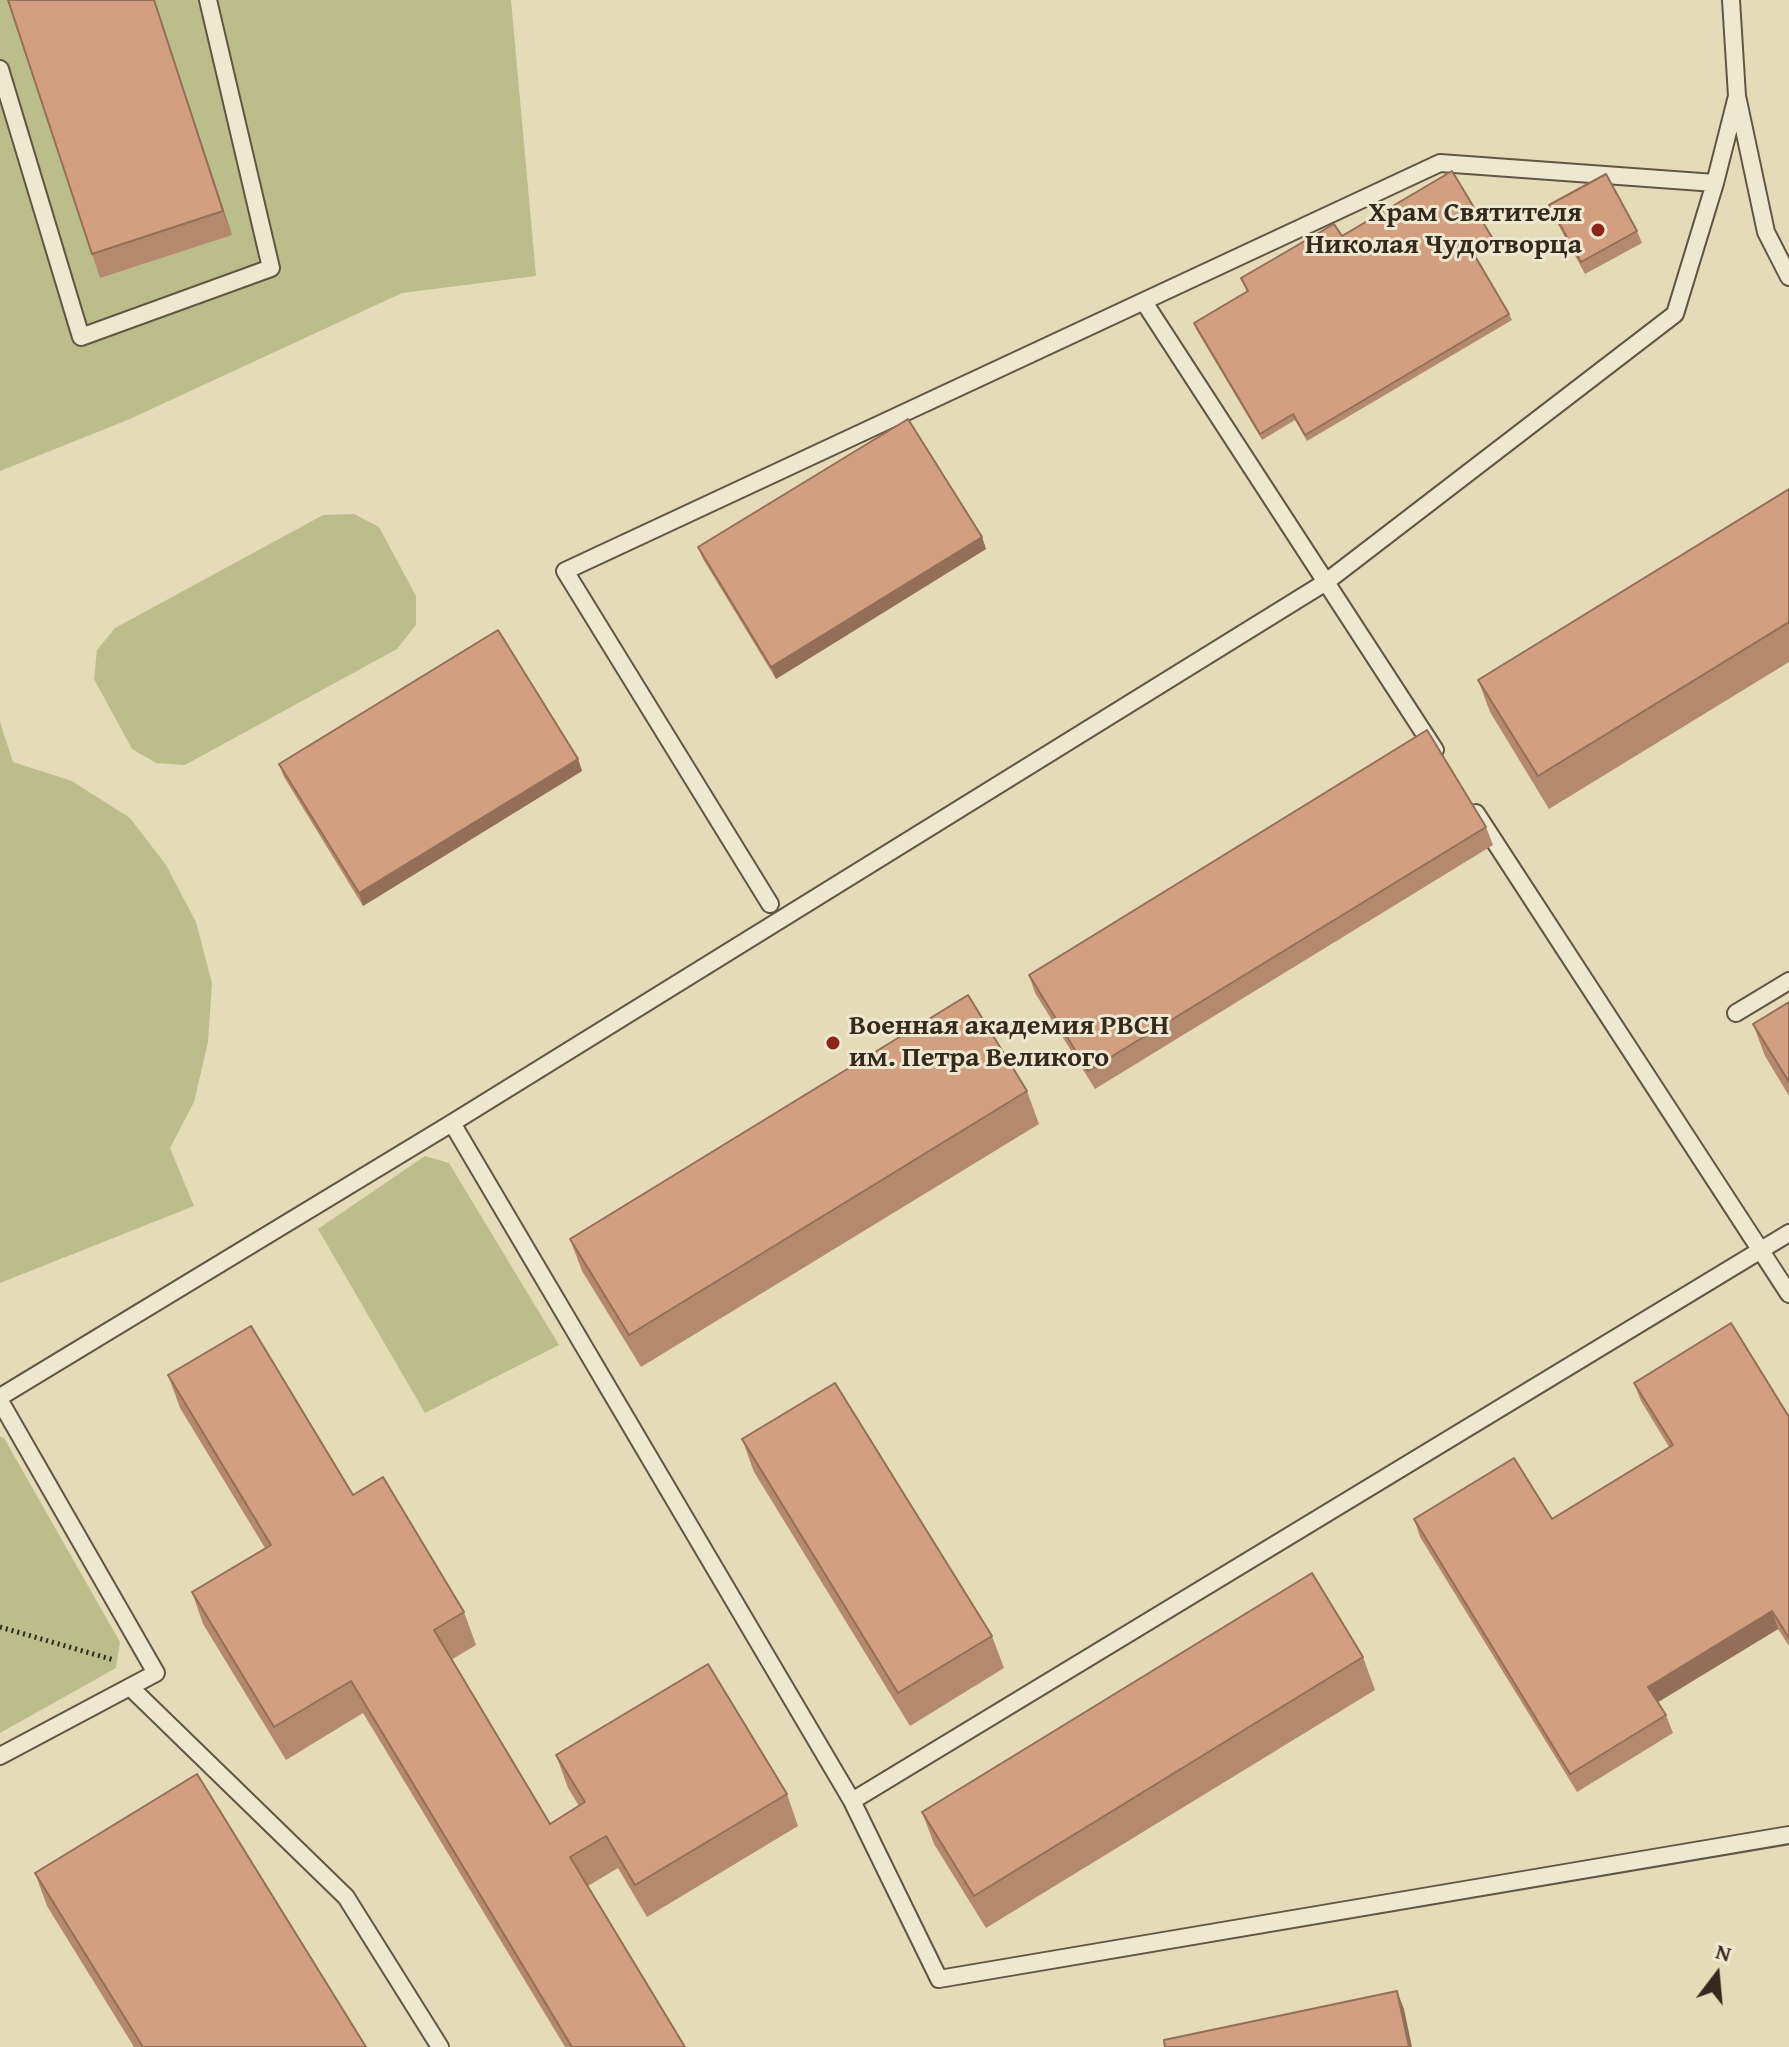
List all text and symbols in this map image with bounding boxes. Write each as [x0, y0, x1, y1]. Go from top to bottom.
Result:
place label: Храм Святителя Николая Чудотворца [1305, 197, 1582, 263]
marker: Храм Святителя Николая Чудотворца [1589, 221, 1607, 239]
place label: Военная академия РВСН им. Петра Великого [849, 1010, 1169, 1076]
marker: Военная академия РВСН им. Петра Великого [824, 1034, 842, 1052]
north arrow [1677, 1935, 1757, 2015]
text: N [1712, 1935, 1735, 1969]

